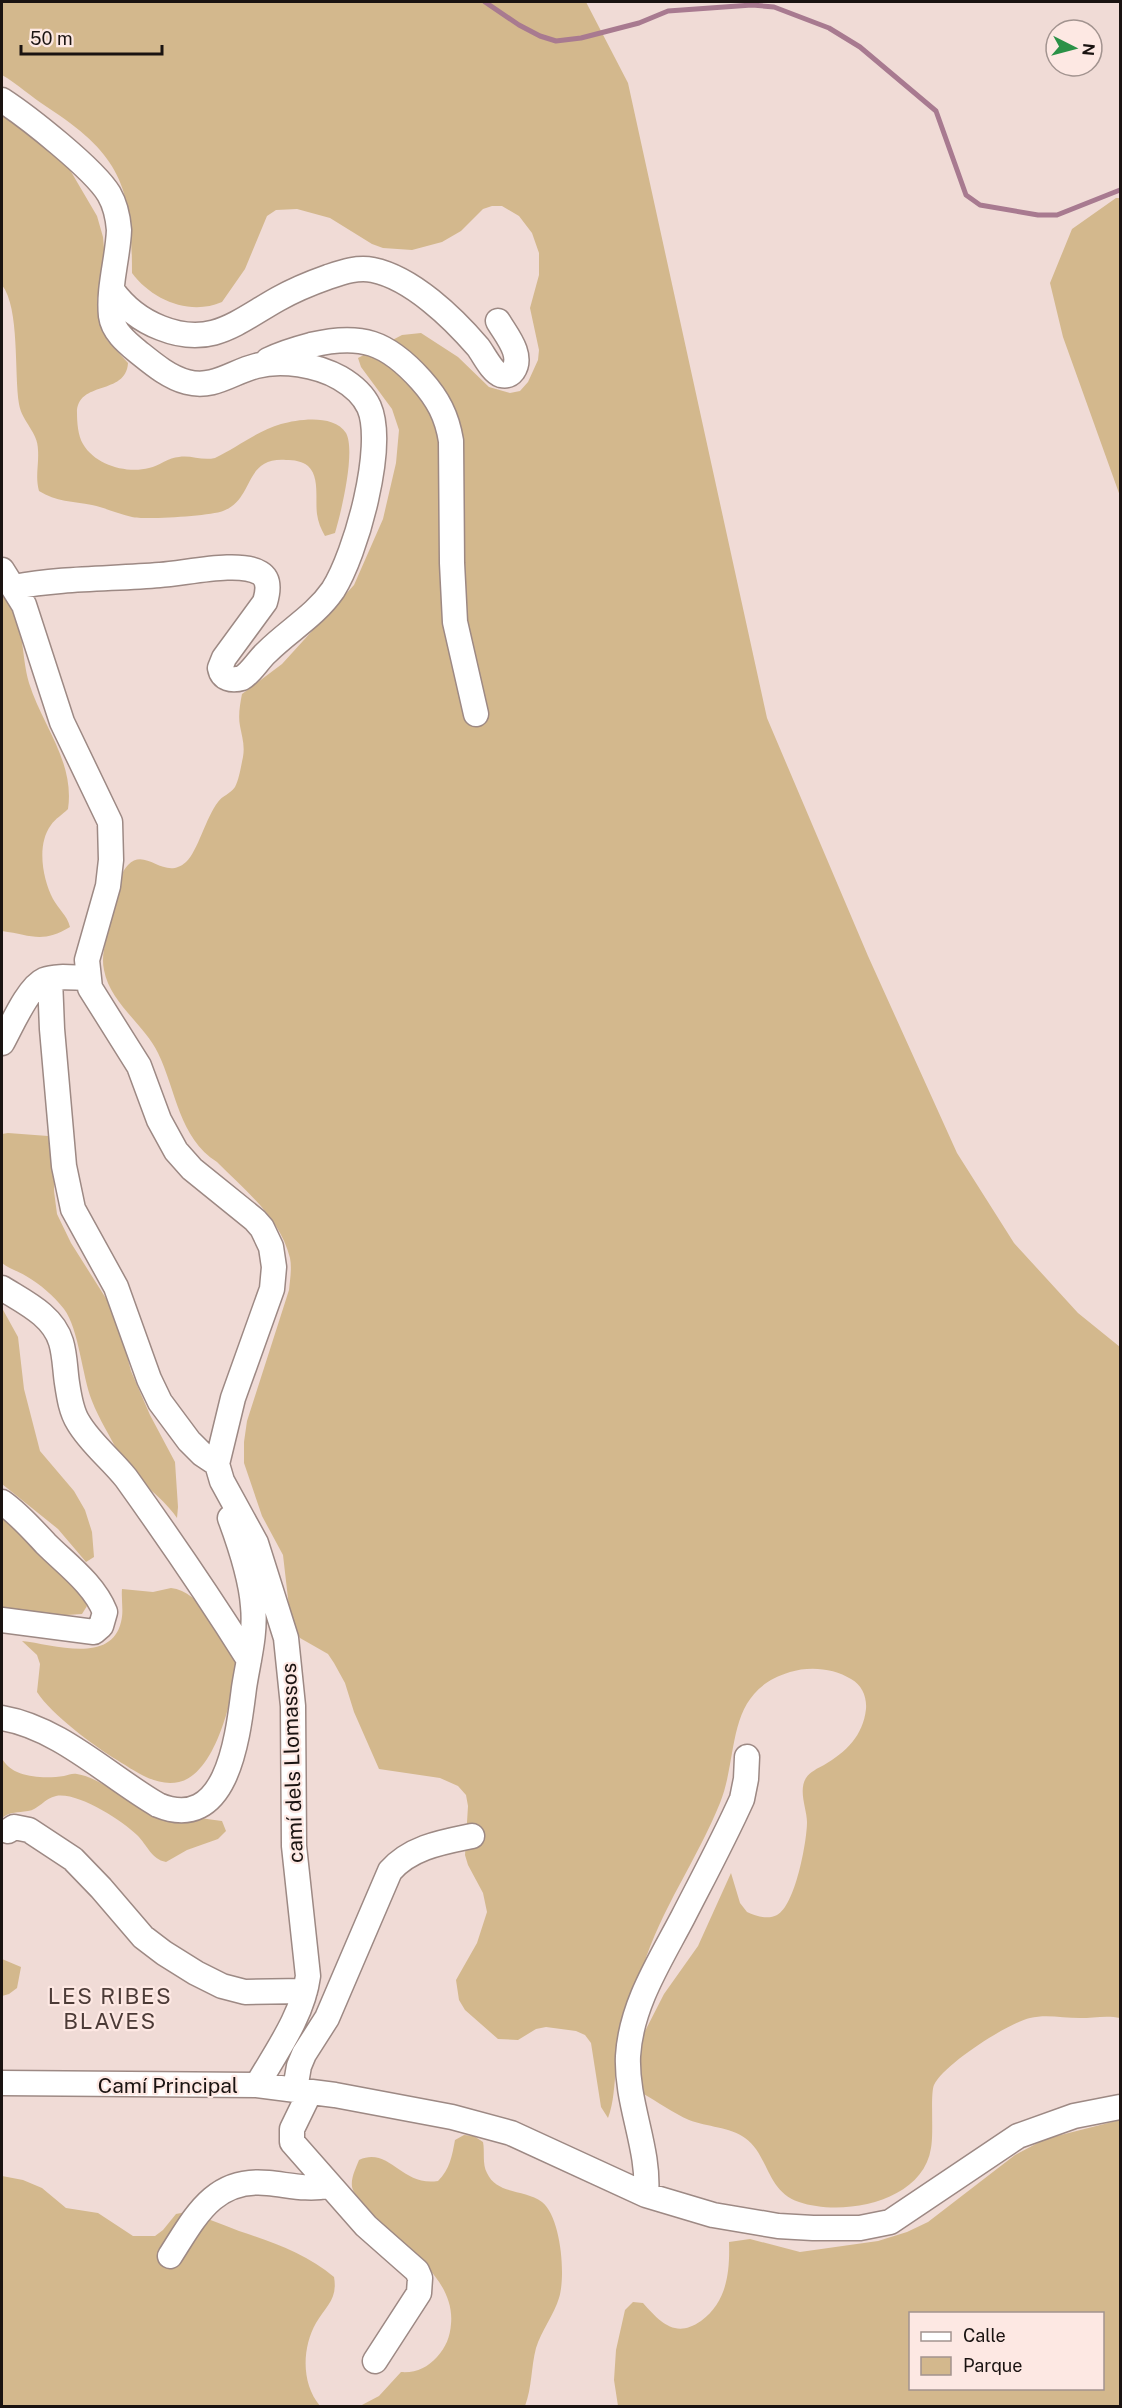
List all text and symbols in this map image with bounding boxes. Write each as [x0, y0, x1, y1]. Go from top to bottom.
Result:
scale bar [21, 18, 162, 56]
north arrow [1044, 18, 1104, 78]
text: 50 m [30, 28, 73, 49]
text: N [1078, 42, 1099, 57]
street label: camí dels Llomassos [276, 1663, 308, 1863]
district label: LES RIBES BLAVES [48, 1983, 172, 2034]
street label: Camí Principal [98, 2073, 238, 2098]
legend [909, 2312, 1104, 2390]
text: Calle [963, 2325, 1006, 2346]
text: Parque [963, 2355, 1023, 2376]

